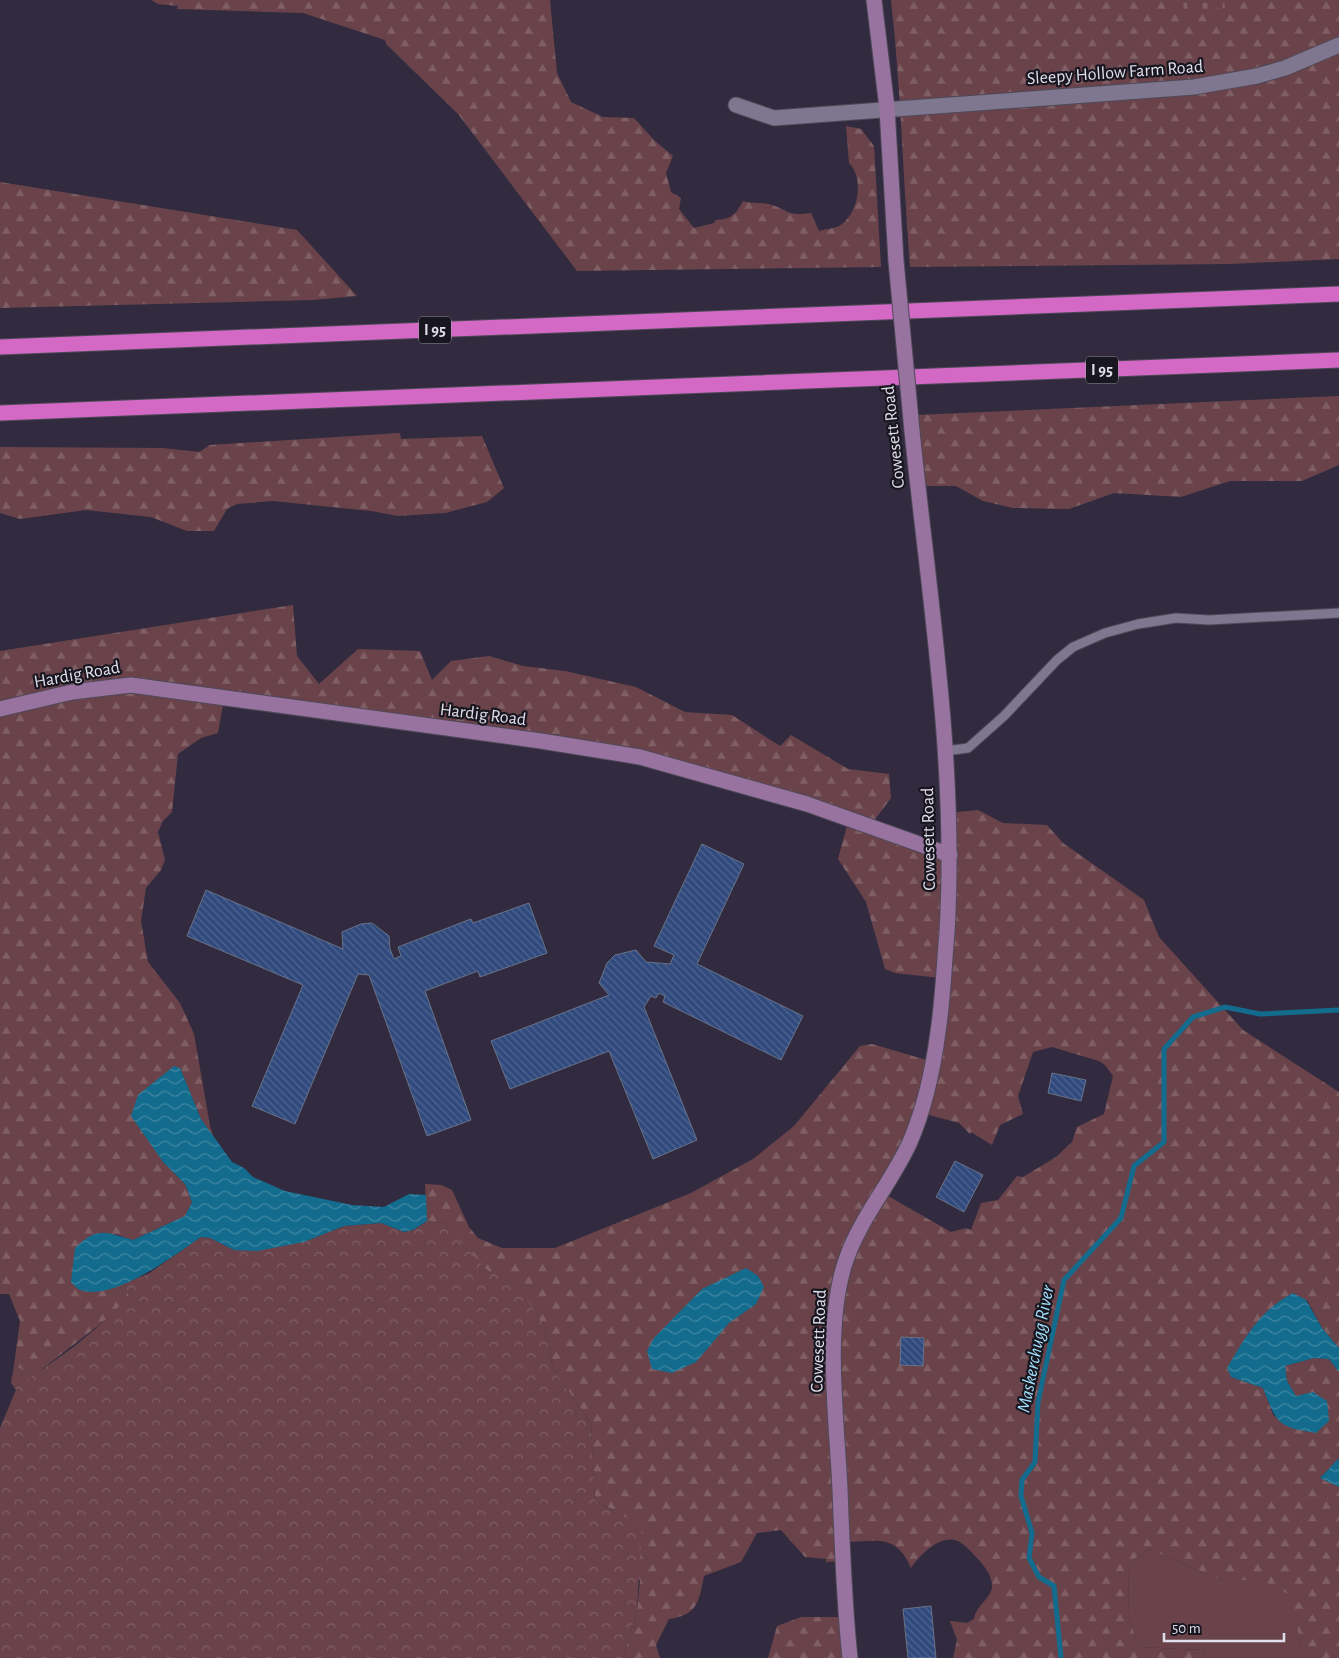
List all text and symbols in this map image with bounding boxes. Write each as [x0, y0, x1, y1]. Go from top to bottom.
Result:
street label: Sleepy Hollow Farm Road [1026, 58, 1204, 88]
road number: I 95 [419, 316, 451, 344]
road number: I 95 [1086, 356, 1118, 384]
street label: Cowesett Road [880, 385, 908, 489]
street label: Hardig Road [33, 659, 121, 691]
street label: Hardig Road [439, 701, 527, 729]
street label: Cowesett Road [919, 787, 939, 891]
water label: Maskerchugg River [1014, 1283, 1058, 1414]
street label: Cowesett Road [808, 1289, 830, 1393]
scale bar [1164, 1610, 1284, 1642]
text: 50 m [1172, 1621, 1201, 1636]

